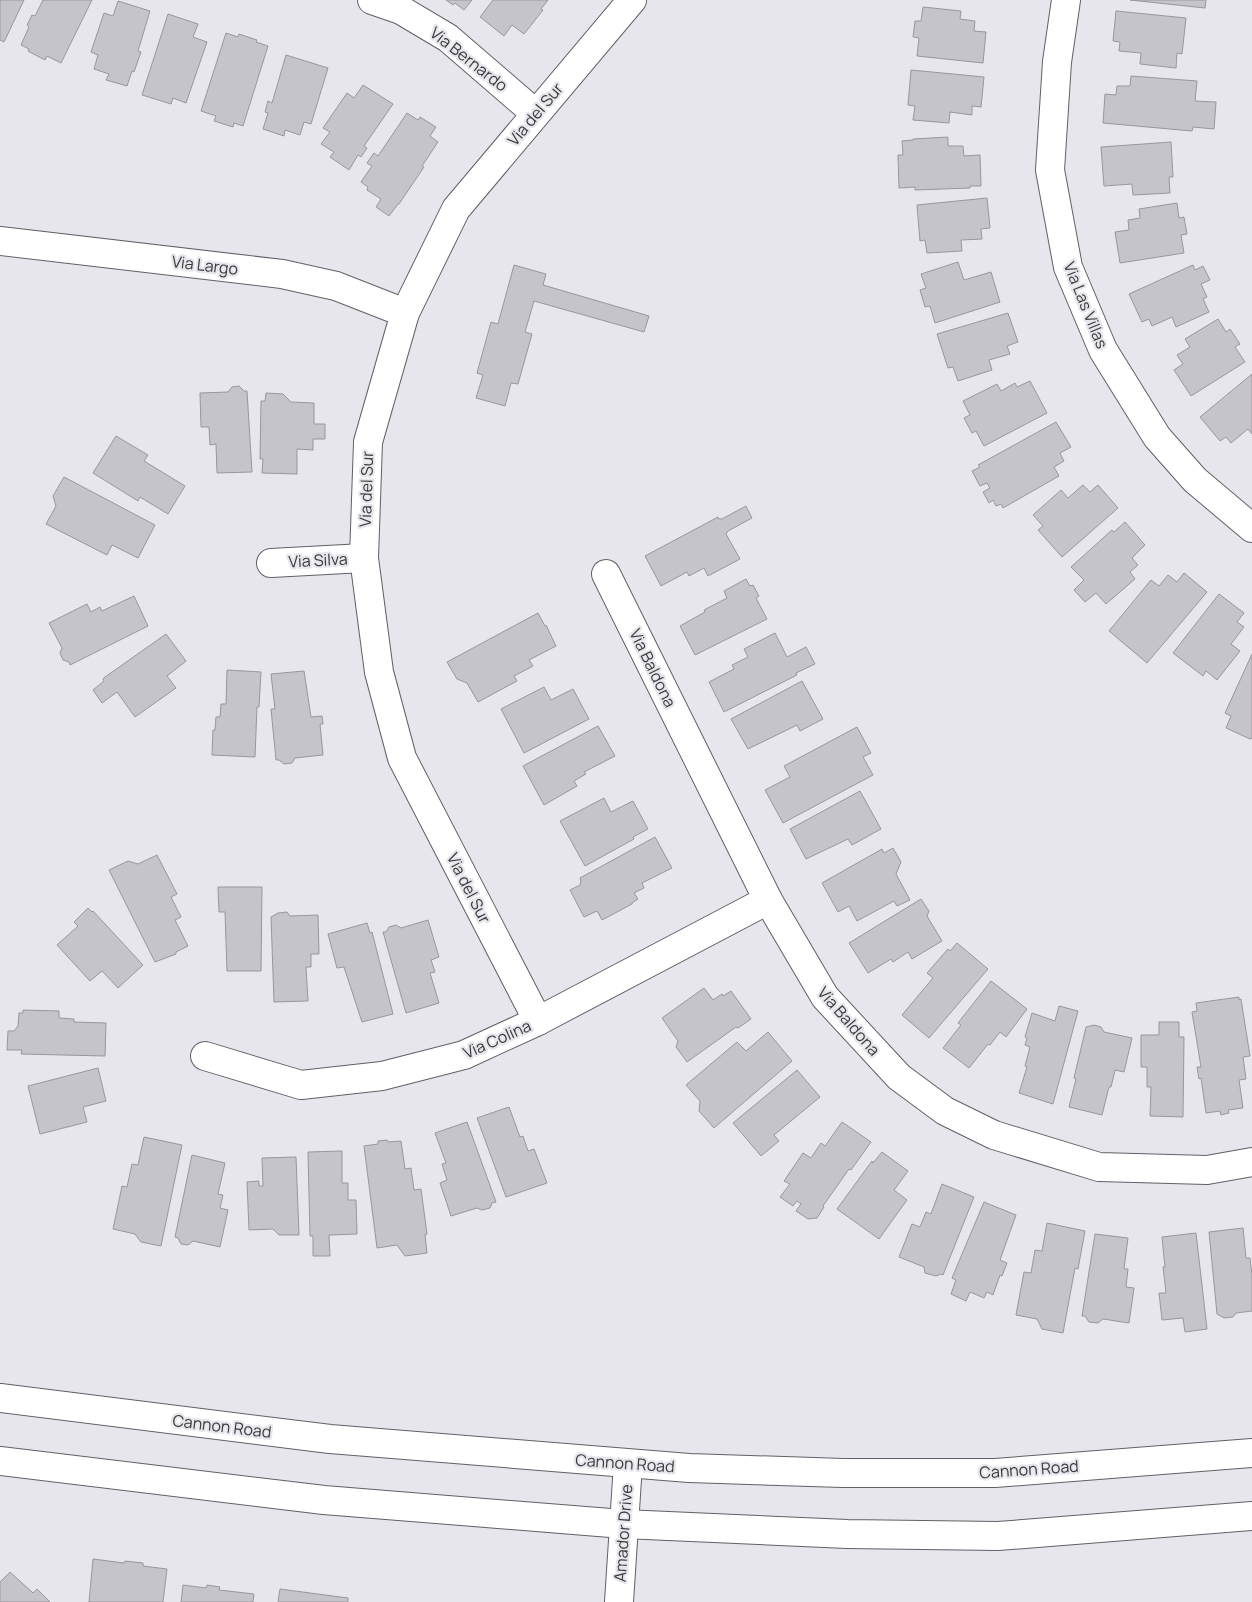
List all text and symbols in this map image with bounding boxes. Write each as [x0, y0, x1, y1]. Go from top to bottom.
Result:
street label: Via Bernardo [426, 22, 512, 96]
street label: Via del Sur [502, 78, 568, 150]
street label: Via Largo [171, 250, 239, 280]
street label: Via Las Villas [1059, 258, 1113, 352]
street label: Via del Sur [354, 450, 378, 527]
street label: Via Silva [288, 547, 348, 573]
street label: Via Baldona [624, 625, 682, 711]
street label: Via del Sur [442, 849, 496, 927]
street label: Via Baldona [813, 982, 885, 1060]
street label: Via Colina [460, 1014, 534, 1064]
street label: Cannon Road [171, 1409, 273, 1443]
street label: Cannon Road [575, 1449, 675, 1477]
street label: Cannon Road [979, 1455, 1079, 1483]
street label: Amador Drive [609, 1483, 637, 1583]

